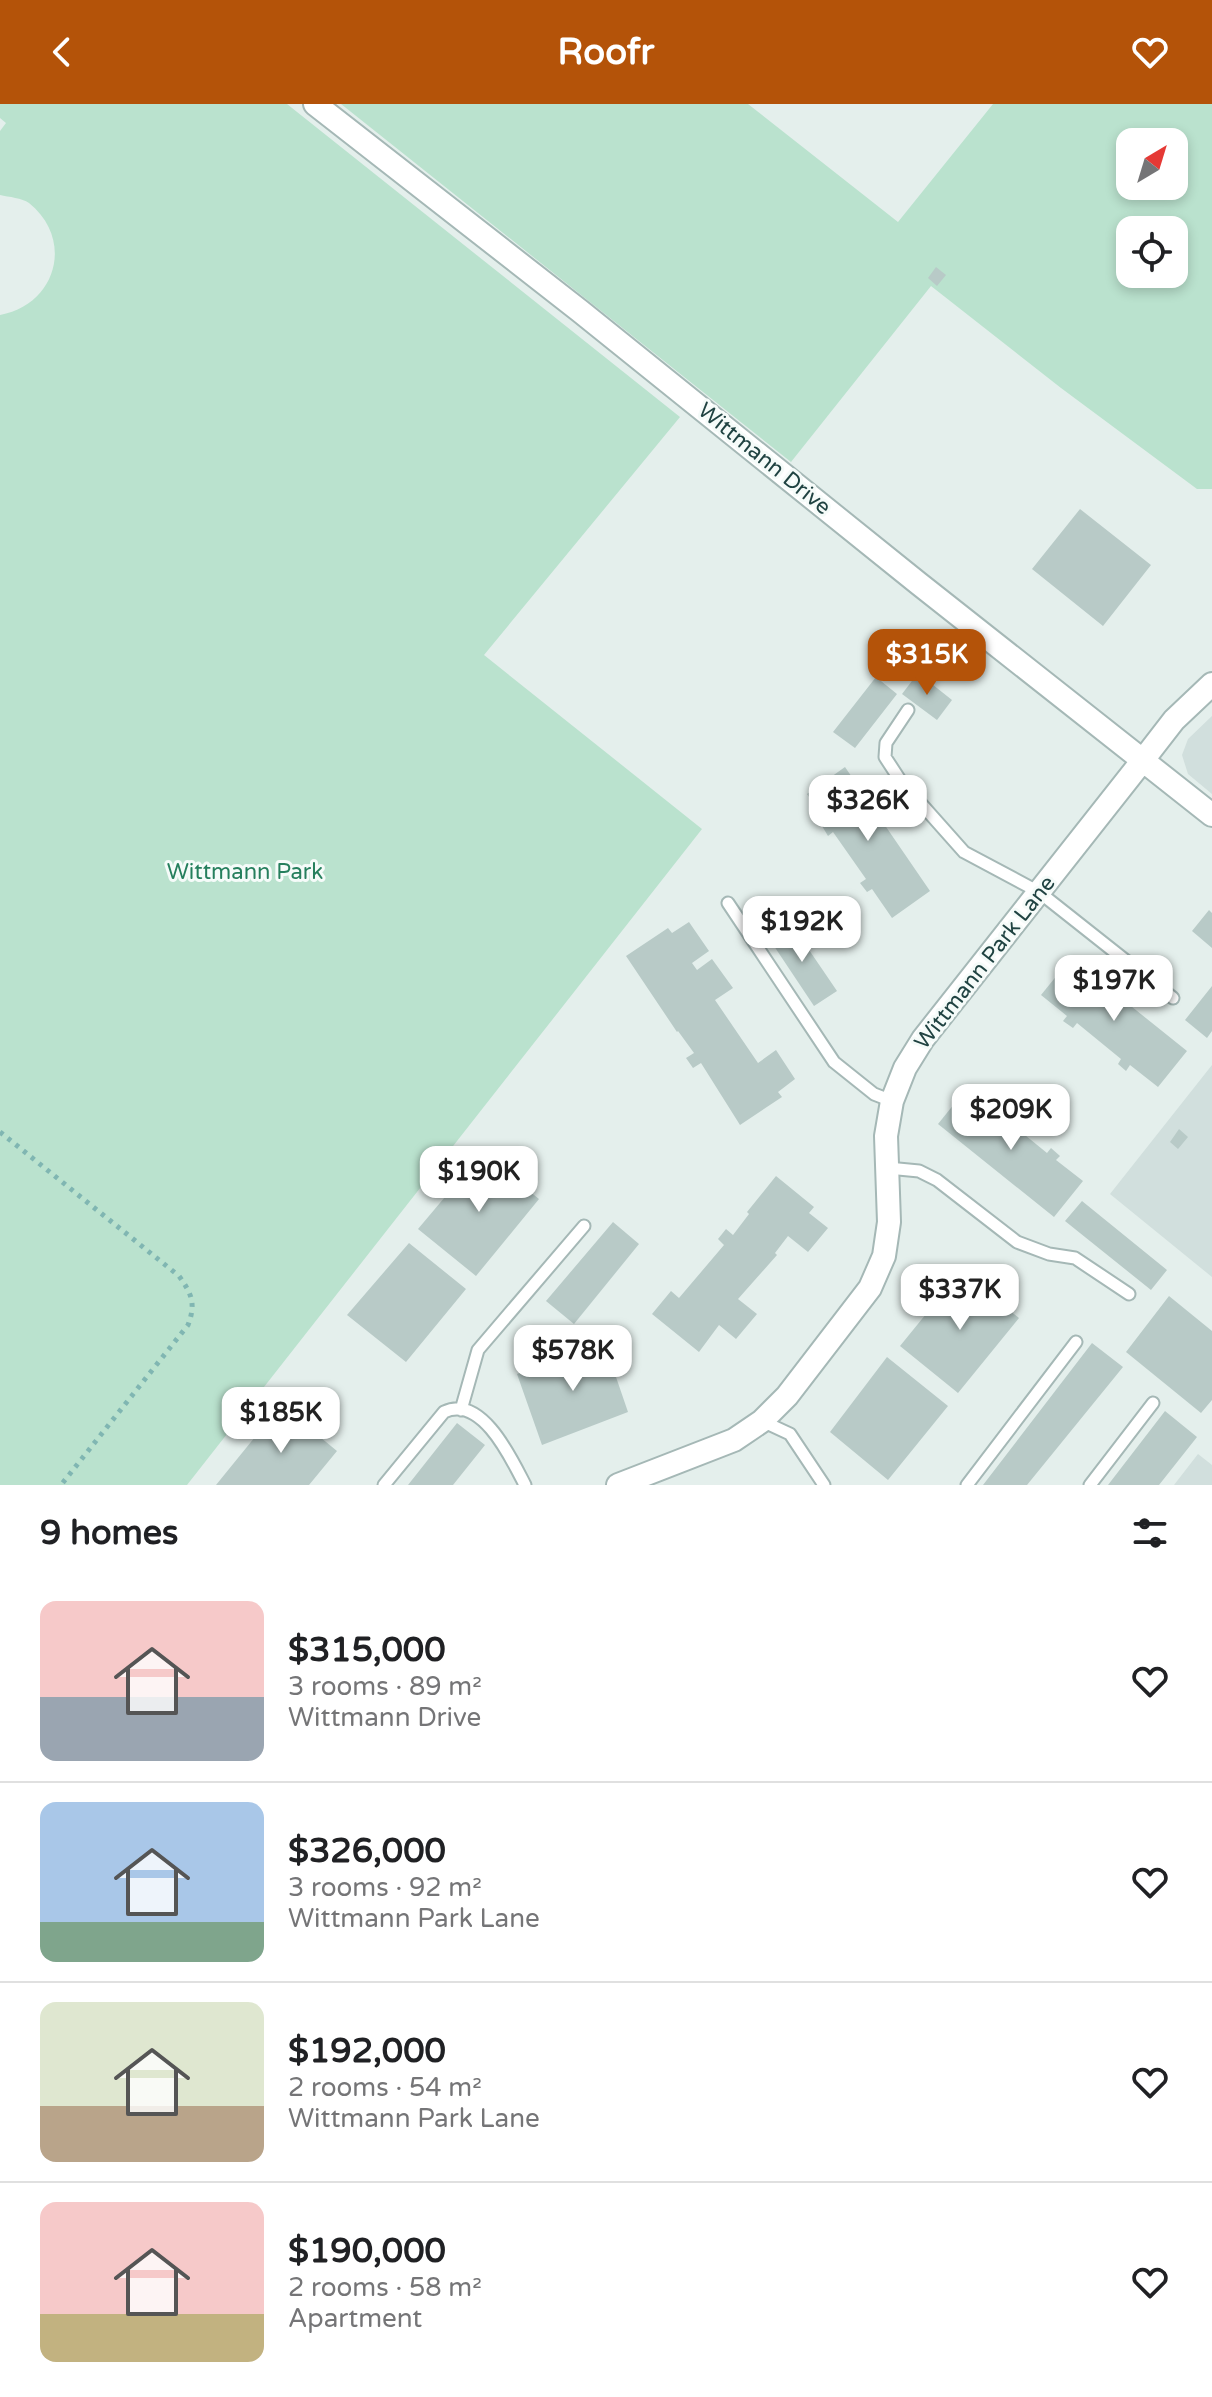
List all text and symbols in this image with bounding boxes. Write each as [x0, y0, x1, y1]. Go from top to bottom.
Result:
icon: back [40, 30, 84, 74]
icon: heart [1128, 30, 1172, 74]
text: Roofr [558, 31, 654, 74]
north arrow [1116, 128, 1188, 200]
map controls [1116, 128, 1188, 288]
button: locate [1116, 216, 1188, 288]
street label: Wittmann Drive [693, 397, 836, 520]
pin: $315K [871, 629, 983, 697]
text: $315K [886, 639, 968, 670]
pin: $326K [812, 775, 924, 843]
text: $326K [827, 785, 909, 816]
park label: Wittmann Park [167, 859, 323, 885]
street label: Wittmann Park Lane [909, 871, 1061, 1055]
pin: $192K [746, 896, 858, 964]
text: $192K [761, 906, 843, 937]
pin: $197K [1058, 955, 1170, 1023]
text: $197K [1073, 965, 1155, 996]
pin: $209K [955, 1084, 1067, 1152]
text: $209K [970, 1094, 1052, 1125]
pin: $190K [423, 1146, 535, 1214]
text: $190K [438, 1156, 520, 1187]
pin: $337K [904, 1264, 1016, 1332]
text: $337K [919, 1274, 1001, 1305]
pin: $578K [517, 1325, 629, 1393]
text: $578K [532, 1335, 614, 1366]
pin: $185K [225, 1387, 337, 1455]
text: $185K [240, 1397, 322, 1428]
icon: filters [1128, 1511, 1172, 1555]
text: 9 homes [40, 1513, 178, 1554]
text: $315,000 [288, 1630, 446, 1671]
icon: home [104, 1633, 200, 1729]
icon: heart [1128, 1659, 1172, 1703]
text: 3 rooms · 89 m² [288, 1671, 482, 1702]
text: Wittmann Drive [288, 1702, 481, 1733]
text: $326,000 [288, 1831, 446, 1872]
icon: home [104, 1834, 200, 1930]
icon: heart [1128, 1860, 1172, 1904]
text: 3 rooms · 92 m² [288, 1872, 482, 1903]
text: Wittmann Park Lane [288, 1903, 540, 1934]
text: $192,000 [288, 2031, 446, 2072]
icon: home [104, 2034, 200, 2130]
icon: heart [1128, 2060, 1172, 2104]
text: 2 rooms · 54 m² [288, 2072, 482, 2103]
text: Wittmann Park Lane [288, 2103, 540, 2134]
text: $190,000 [288, 2231, 446, 2272]
icon: home [104, 2234, 200, 2330]
icon: heart [1128, 2260, 1172, 2304]
text: 2 rooms · 58 m² [288, 2272, 482, 2303]
text: Apartment [288, 2303, 422, 2334]

